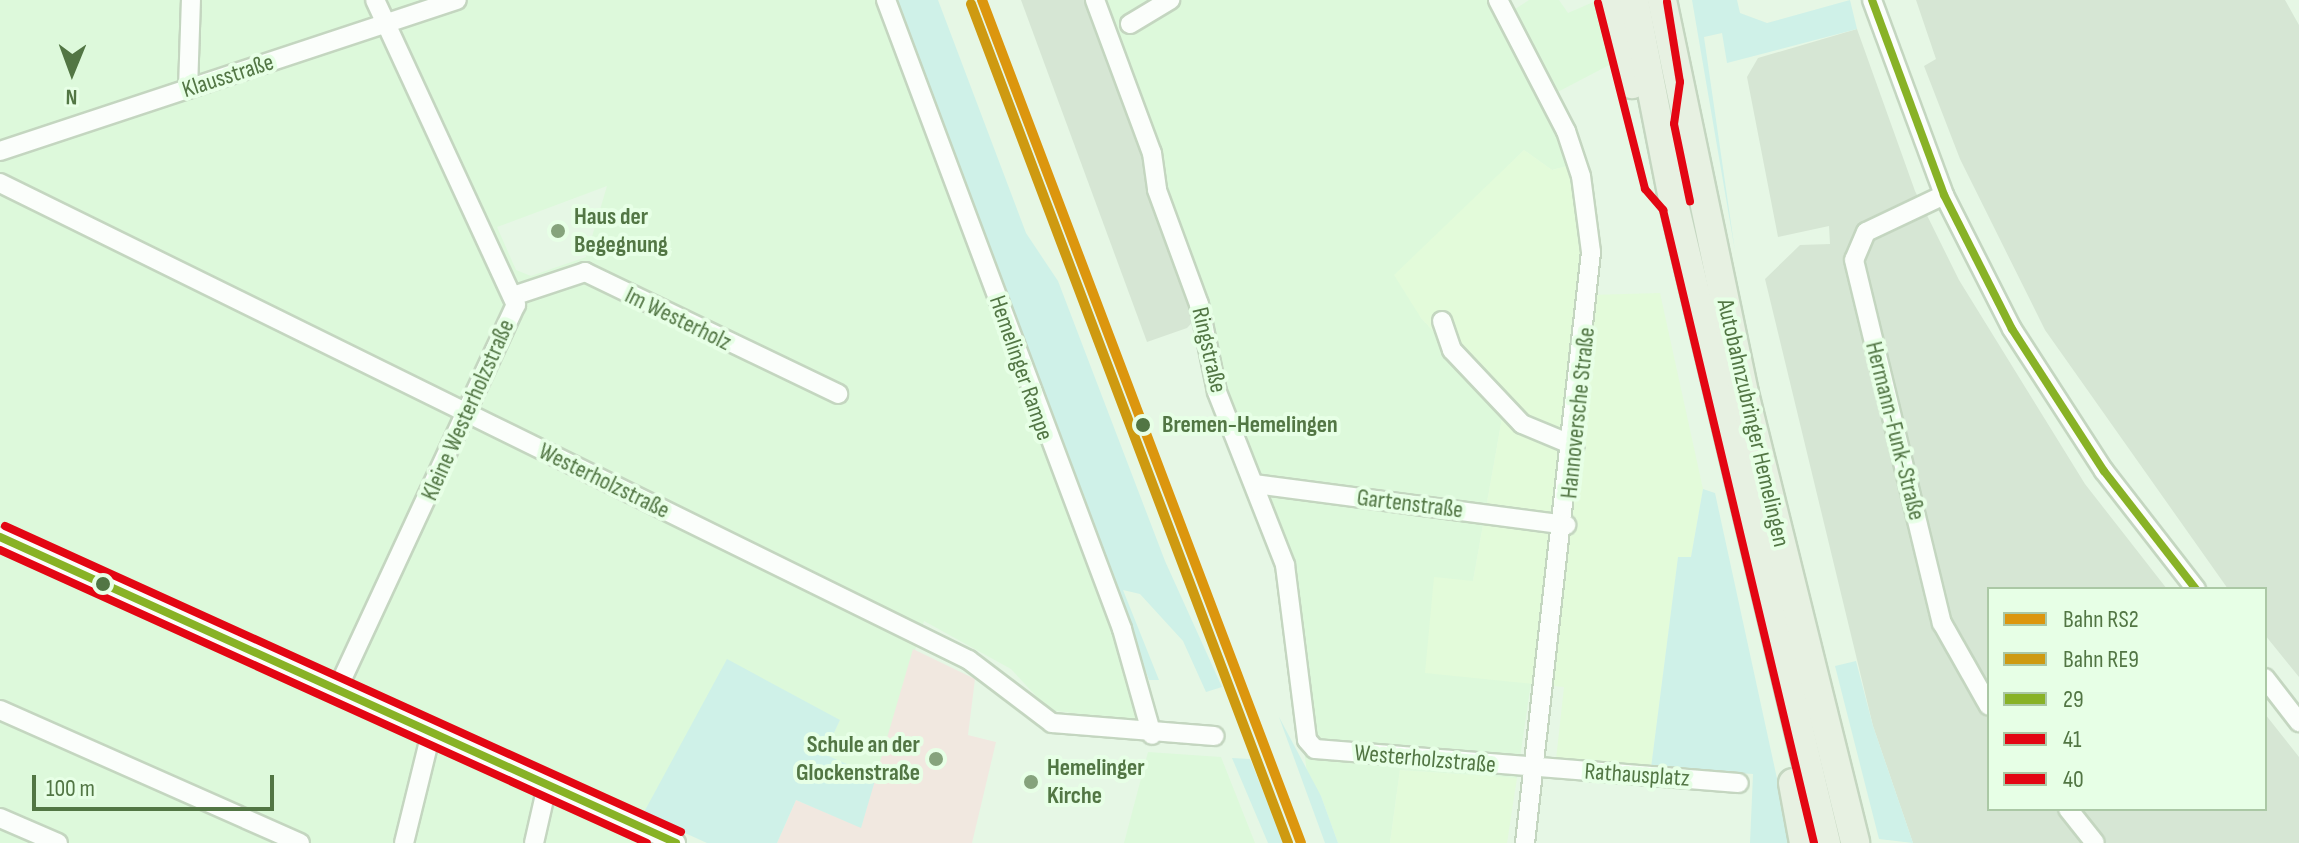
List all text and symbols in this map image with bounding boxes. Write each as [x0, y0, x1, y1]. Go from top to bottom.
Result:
north arrow [32, 32, 112, 112]
street label: Klausstraße [179, 48, 277, 104]
text: N [65, 83, 78, 110]
place label: Haus der Begegnung [574, 203, 668, 259]
marker: Haus der Begegnung [549, 222, 567, 240]
street label: Im Westerholz [620, 281, 736, 357]
street label: Hemelinger Rampe [983, 292, 1059, 444]
street label: Autobahnzubringer Hemelingen [1710, 296, 1796, 550]
street label: Ringstraße [1185, 304, 1233, 396]
street label: Kleine Westerholzstraße [415, 315, 521, 505]
street label: Hannoversche Straße [1555, 326, 1601, 500]
street label: Hermann-Funk-Straße [1859, 339, 1931, 523]
place label: Bremen-Hemelingen [1162, 411, 1338, 439]
marker: Bremen-Hemelingen [1131, 413, 1155, 437]
street label: Westerholzstraße [534, 437, 674, 525]
street label: Gartenstraße [1355, 483, 1465, 525]
unlabelled marker [95, 576, 111, 592]
legend [1987, 587, 2267, 811]
text: Bahn RS2 [2063, 605, 2139, 634]
text: Bahn RE9 [2063, 645, 2139, 674]
text: 29 [2063, 685, 2084, 714]
text: 41 [2063, 725, 2082, 754]
place label: Schule an der Glockenstraße [796, 731, 920, 787]
street label: Westerholzstraße [1353, 738, 1497, 780]
marker: Schule an der Glockenstraße [927, 750, 945, 768]
place label: Hemelinger Kirche [1047, 754, 1145, 810]
street label: Rathausplatz [1584, 757, 1690, 793]
scale bar [36, 759, 278, 809]
text: 40 [2063, 765, 2084, 794]
marker: Hemelinger Kirche [1022, 773, 1040, 791]
text: 100 m [46, 774, 95, 803]

